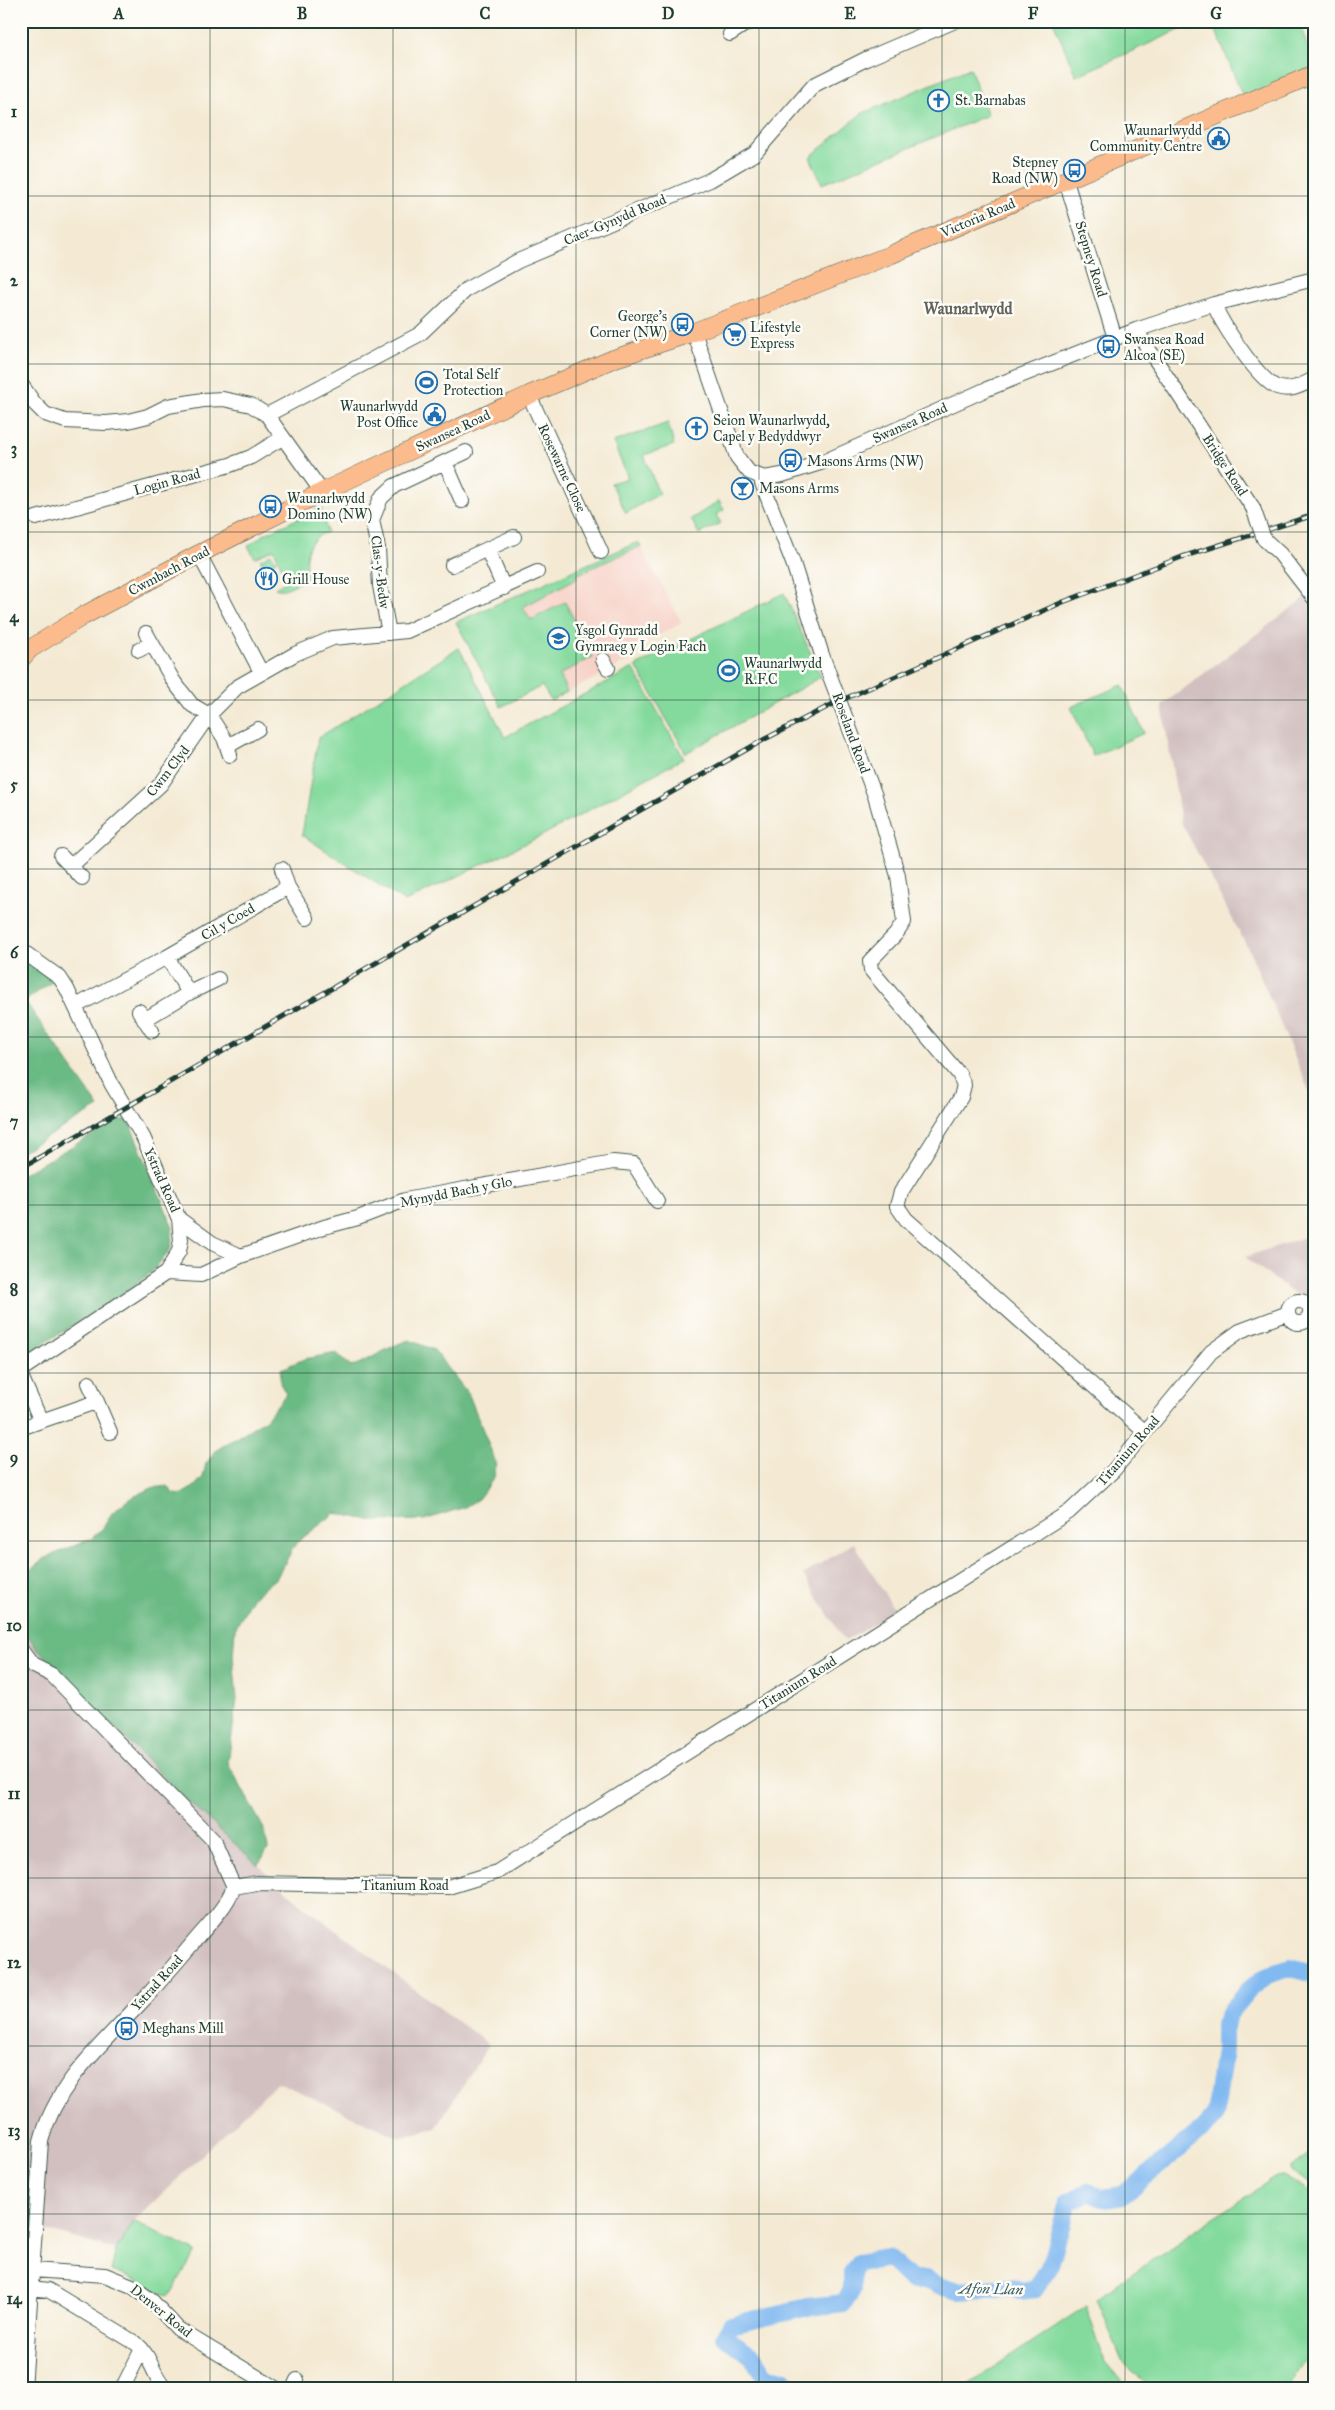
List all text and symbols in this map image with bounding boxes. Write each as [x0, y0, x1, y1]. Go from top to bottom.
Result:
text: A [113, 4, 125, 23]
text: B [297, 4, 307, 23]
text: C [480, 4, 491, 23]
text: D [662, 4, 675, 23]
text: E [844, 4, 856, 23]
text: F [1028, 4, 1039, 23]
text: G [1210, 4, 1222, 23]
church icon: St. Barnabas [927, 88, 951, 112]
place label: St. Barnabas [955, 92, 1026, 109]
text: 1 [11, 102, 18, 121]
place label: Waunarlwydd Community Centre [1090, 122, 1202, 155]
public building icon: Waunarlwydd Community Centre [1206, 126, 1230, 150]
place label: Stepney Road (NW) [991, 154, 1058, 188]
bus stop icon: Stepney Road (NW) [1062, 158, 1086, 182]
street label: Caer-Gynydd Road [561, 191, 669, 249]
street label: Victoria Road [937, 195, 1018, 242]
street label: Stepney Road [1071, 219, 1111, 299]
text: 2 [10, 271, 19, 290]
district label: Waunarlwydd [923, 299, 1014, 319]
place label: George's Corner (NW) [590, 308, 667, 342]
bus stop icon: George's Corner (NW) [671, 312, 695, 336]
place label: Lifestyle Express [750, 319, 801, 352]
supermarket icon: Lifestyle Express [722, 323, 746, 347]
place label: Swansea Road Alcoa (SE) [1123, 331, 1204, 365]
bus stop icon: Swansea Road Alcoa (SE) [1096, 335, 1120, 359]
place label: Total Self Protection [443, 366, 504, 399]
sports icon: Total Self Protection [415, 370, 439, 394]
place label: Waunarlwydd Post Office [340, 398, 418, 431]
street label: Swansea Road [870, 399, 950, 447]
public building icon: Waunarlwydd Post Office [422, 402, 446, 426]
street label: Swansea Road [413, 406, 493, 456]
place label: Seion Waunarlwydd, Capel y Bedyddwyr [713, 412, 830, 445]
church icon: Seion Waunarlwydd, Capel y Bedyddwyr [685, 416, 709, 440]
street label: Rosewarne Close [534, 421, 590, 515]
street label: Bridge Road [1199, 431, 1251, 499]
text: 3 [11, 439, 17, 459]
bus stop icon: Masons Arms (NW) [779, 449, 803, 473]
place label: Masons Arms (NW) [807, 453, 924, 471]
street label: Login Road [132, 465, 202, 499]
bar icon: Masons Arms [731, 476, 755, 500]
place label: Masons Arms [759, 480, 839, 497]
place label: Waunarlwydd Domino (NW) [287, 490, 372, 524]
bus stop icon: Waunarlwydd Domino (NW) [259, 494, 283, 518]
street label: Clas-y-Bedw [367, 534, 393, 610]
street label: Cwmbach Road [125, 542, 213, 600]
restaurant icon: Grill House [254, 567, 278, 591]
place label: Grill House [282, 571, 350, 588]
text: 4 [10, 607, 20, 627]
place label: Ysgol Gynradd Gymraeg y Login Fach [575, 622, 707, 655]
school or university icon: Ysgol Gynradd Gymraeg y Login Fach [547, 626, 571, 650]
place label: Waunarlwydd R.F.C [744, 655, 822, 688]
sports icon: Waunarlwydd R.F.C [716, 659, 740, 683]
street label: Roseland Road [828, 690, 874, 776]
street label: Cwm Clyd [143, 742, 193, 800]
text: 5 [10, 775, 18, 794]
street label: Cil y Coed [198, 900, 258, 944]
text: 6 [10, 943, 19, 962]
text: 7 [10, 1112, 19, 1131]
street label: Ystrad Road [140, 1145, 184, 1215]
street label: Mynydd Bach y Glo [398, 1173, 514, 1211]
text: 8 [10, 1280, 18, 1299]
street label: Titanium Road [1093, 1412, 1163, 1490]
text: 9 [10, 1448, 18, 1468]
text: 10 [6, 1616, 22, 1635]
street label: Titanium Road [756, 1653, 840, 1713]
text: 11 [8, 1784, 21, 1803]
street label: Titanium Road [361, 1877, 449, 1894]
street label: Ystrad Road [128, 1952, 186, 2014]
text: 12 [7, 1953, 22, 1972]
bus stop icon: Meghans Mill [114, 2016, 138, 2040]
place label: Meghans Mill [142, 2020, 224, 2037]
text: 13 [8, 2121, 20, 2141]
water label: Afon Llan [957, 2279, 1024, 2299]
street label: Denver Road [127, 2281, 195, 2341]
text: 14 [6, 2289, 23, 2309]

